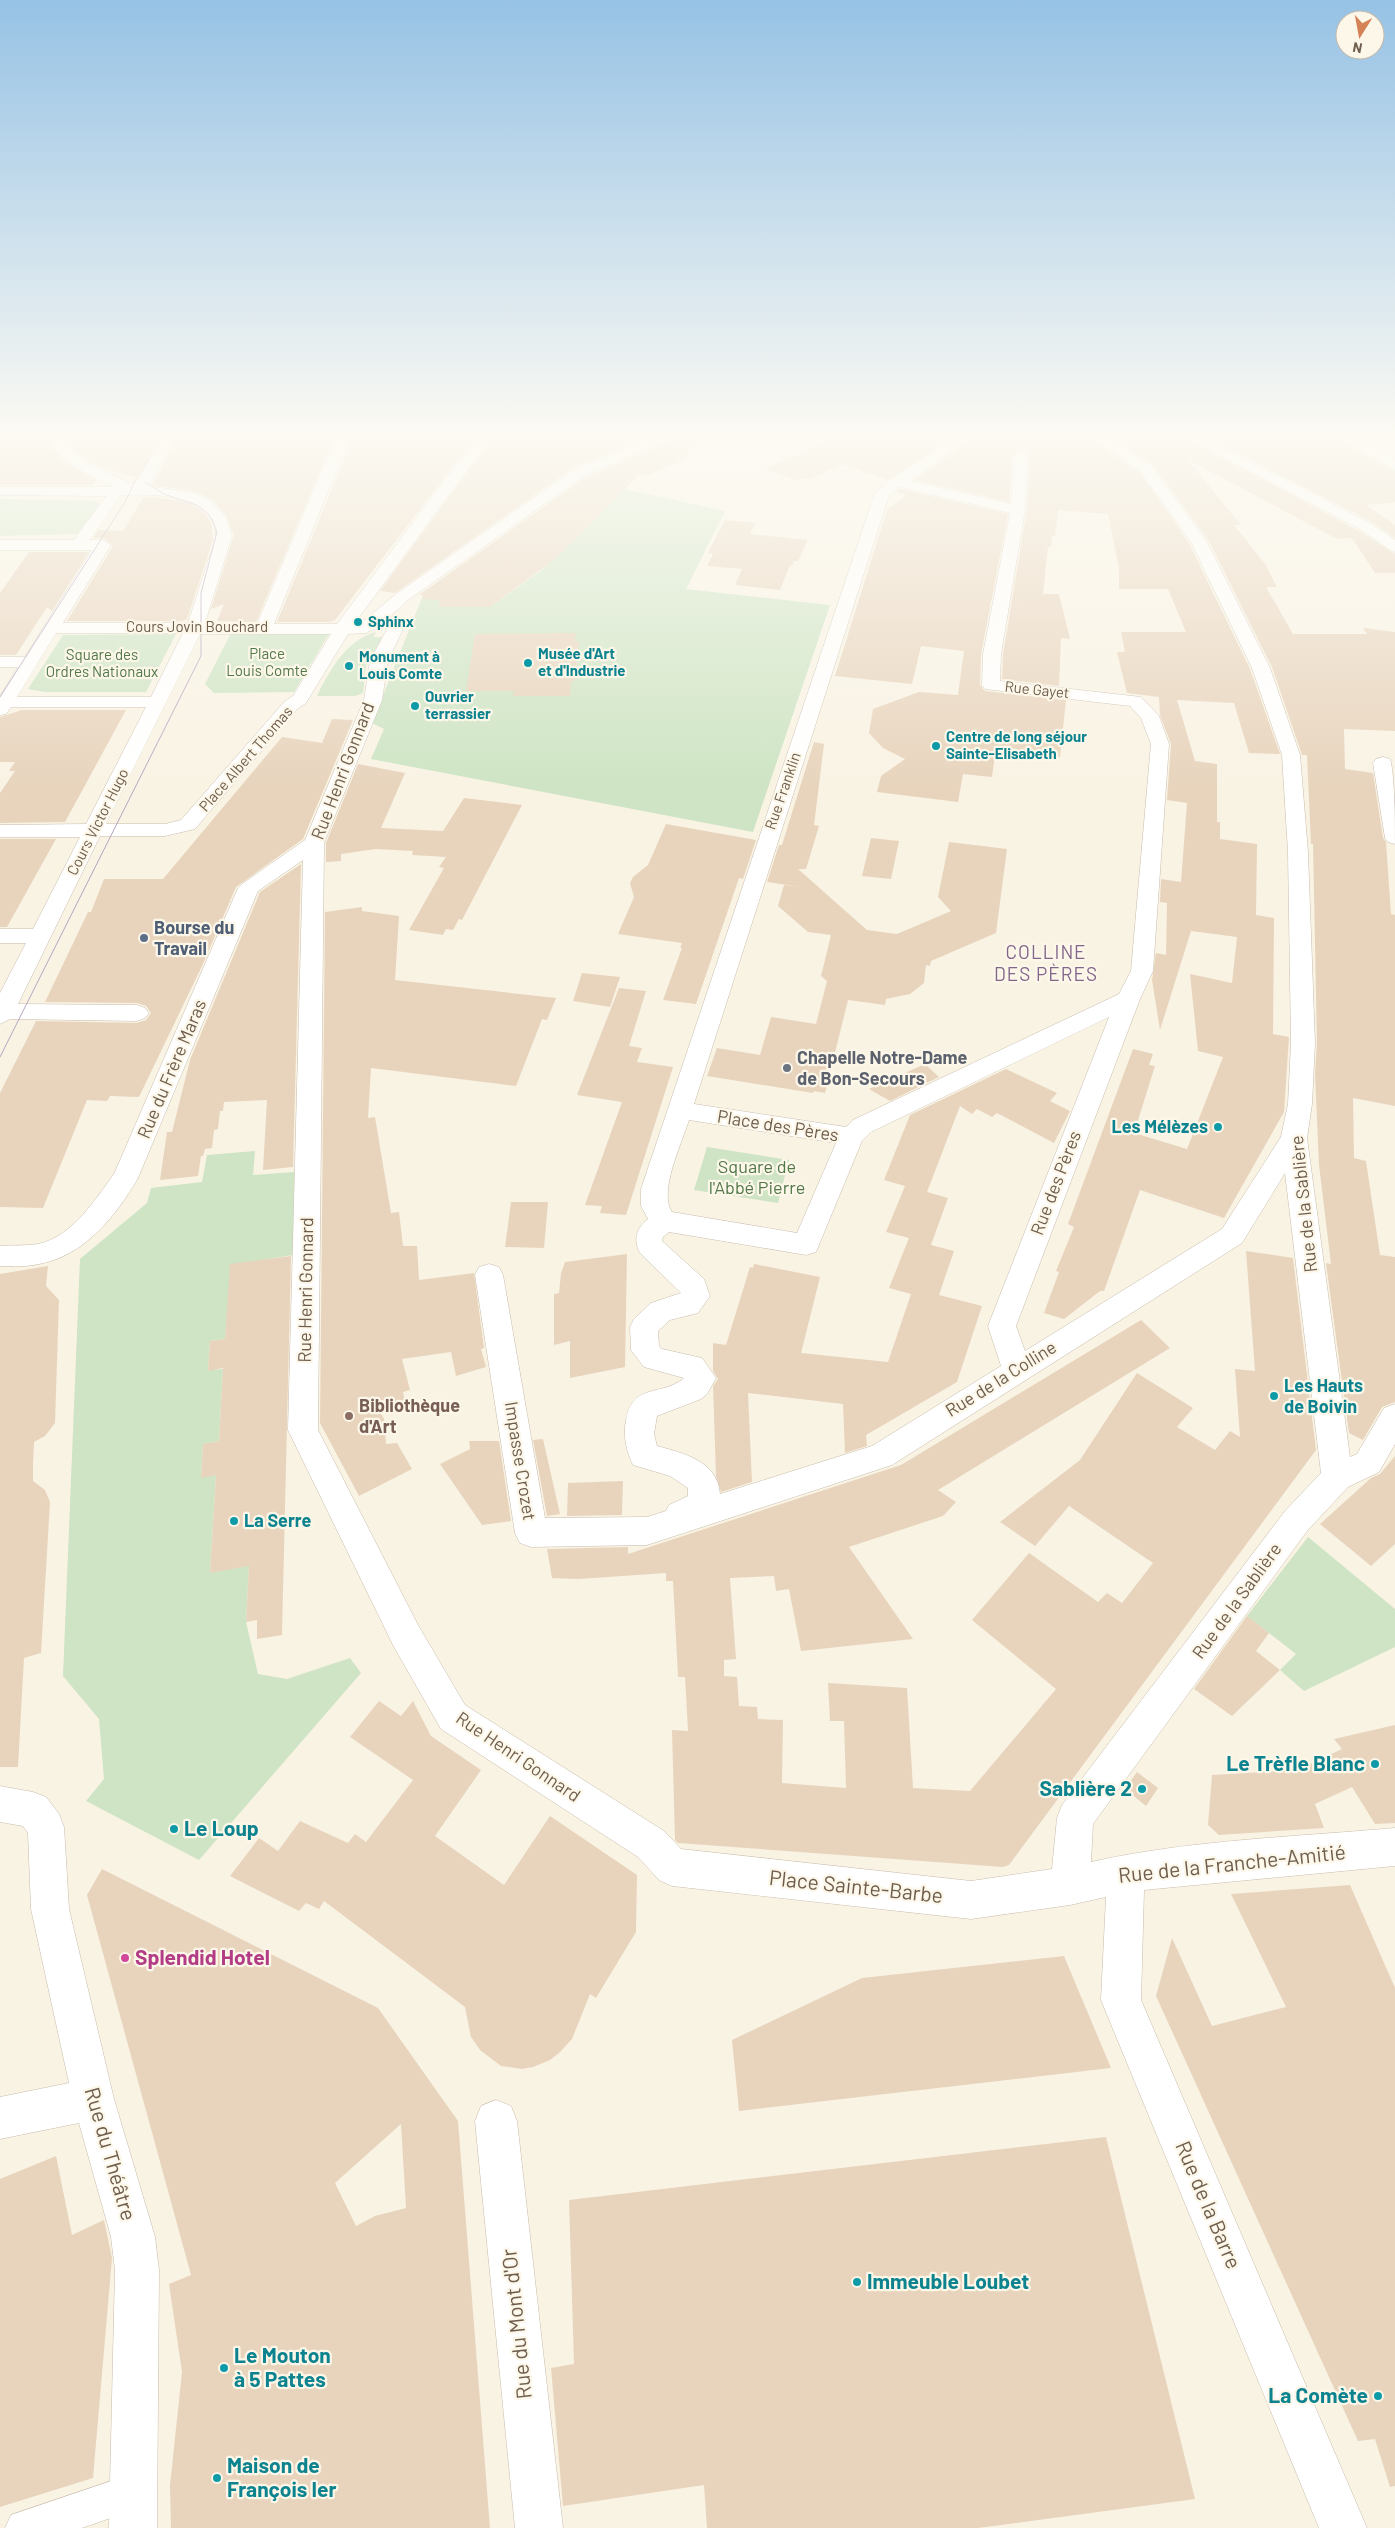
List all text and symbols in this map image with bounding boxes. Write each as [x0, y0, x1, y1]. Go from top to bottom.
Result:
north arrow [1335, 10, 1385, 60]
text: N [1351, 39, 1364, 57]
place label: Sphinx [368, 612, 414, 630]
marker: Sphinx [352, 616, 364, 628]
street label: Cours Jovin Bouchard [126, 617, 268, 635]
park label: Place Louis Comte [226, 644, 308, 679]
place label: Musée d'Art et d'Industrie [538, 644, 625, 679]
park label: Square des Ordres Nationaux [46, 645, 158, 680]
place label: Monument à Louis Comte [359, 647, 442, 682]
marker: Musée d'Art et d'Industrie [522, 657, 534, 669]
marker: Monument à Louis Comte [343, 660, 355, 672]
street label: Rue Gayet [1004, 677, 1070, 701]
place label: Ouvrier terrassier [425, 687, 491, 722]
street label: Rue Henri Gonnard [306, 699, 378, 842]
marker: Ouvrier terrassier [409, 700, 421, 712]
street label: Place Albert Thomas [195, 702, 296, 815]
place label: Centre de long séjour Sainte-Elisabeth [946, 727, 1087, 762]
marker: Centre de long séjour Sainte-Elisabeth [930, 740, 942, 752]
street label: Rue Franklin [760, 750, 804, 832]
street label: Cours Victor Hugo [62, 765, 132, 878]
place label: Bourse du Travail [154, 916, 234, 959]
marker: Bourse du Travail [138, 932, 150, 944]
district label: COLLINE DES PÈRES [994, 940, 1098, 985]
street label: Rue du Frère Maras [132, 996, 210, 1142]
place label: Chapelle Notre-Dame de Bon-Secours [797, 1046, 967, 1089]
marker: Chapelle Notre-Dame de Bon-Secours [781, 1062, 793, 1074]
street label: Place des Pères [716, 1105, 840, 1145]
place label: Les Mélèzes [1112, 1115, 1208, 1137]
marker: Les Mélèzes [1212, 1121, 1224, 1133]
street label: Rue des Pères [1025, 1127, 1085, 1238]
street label: Rue de la Sablière [1285, 1134, 1321, 1274]
park label: Square de l'Abbé Pierre [709, 1155, 805, 1198]
street label: Rue Henri Gonnard [293, 1217, 317, 1363]
street label: Rue de la Colline [941, 1335, 1060, 1421]
place label: Les Hauts de Boivin [1284, 1374, 1363, 1417]
marker: Les Hauts de Boivin [1268, 1390, 1280, 1402]
place label: Bibliothèque d'Art [359, 1394, 460, 1437]
street label: Impasse Crozet [501, 1400, 541, 1522]
marker: Bibliothèque d'Art [343, 1410, 355, 1422]
place label: La Serre [244, 1509, 311, 1531]
marker: La Serre [228, 1515, 240, 1527]
street label: Rue de la Sablière [1187, 1538, 1286, 1663]
street label: Rue Henri Gonnard [452, 1706, 585, 1806]
place label: Le Trèfle Blanc [1226, 1750, 1365, 1775]
marker: Le Trèfle Blanc [1369, 1758, 1381, 1770]
place label: Sablière 2 [1040, 1775, 1132, 1800]
marker: Sablière 2 [1136, 1783, 1148, 1795]
place label: Le Loup [184, 1815, 259, 1840]
marker: Le Loup [168, 1823, 180, 1835]
street label: Rue de la Franche-Amitié [1117, 1838, 1347, 1887]
street label: Place Sainte-Barbe [768, 1864, 944, 1907]
place label: Splendid Hotel [135, 1944, 270, 1969]
marker: Splendid Hotel [119, 1952, 131, 1964]
street label: Rue du Théâtre [80, 2084, 142, 2223]
street label: Rue de la Barre [1171, 2137, 1248, 2272]
street label: Rue du Mont d'Or [495, 2247, 536, 2401]
place label: Immeuble Loubet [867, 2268, 1029, 2293]
marker: Immeuble Loubet [851, 2276, 863, 2288]
place label: Le Mouton à 5 Pattes [234, 2342, 331, 2391]
marker: Le Mouton à 5 Pattes [218, 2362, 230, 2374]
place label: La Comète [1268, 2382, 1368, 2407]
marker: La Comète [1372, 2390, 1384, 2402]
place label: Maison de François Ier [227, 2452, 337, 2501]
marker: Maison de François Ier [211, 2472, 223, 2484]

